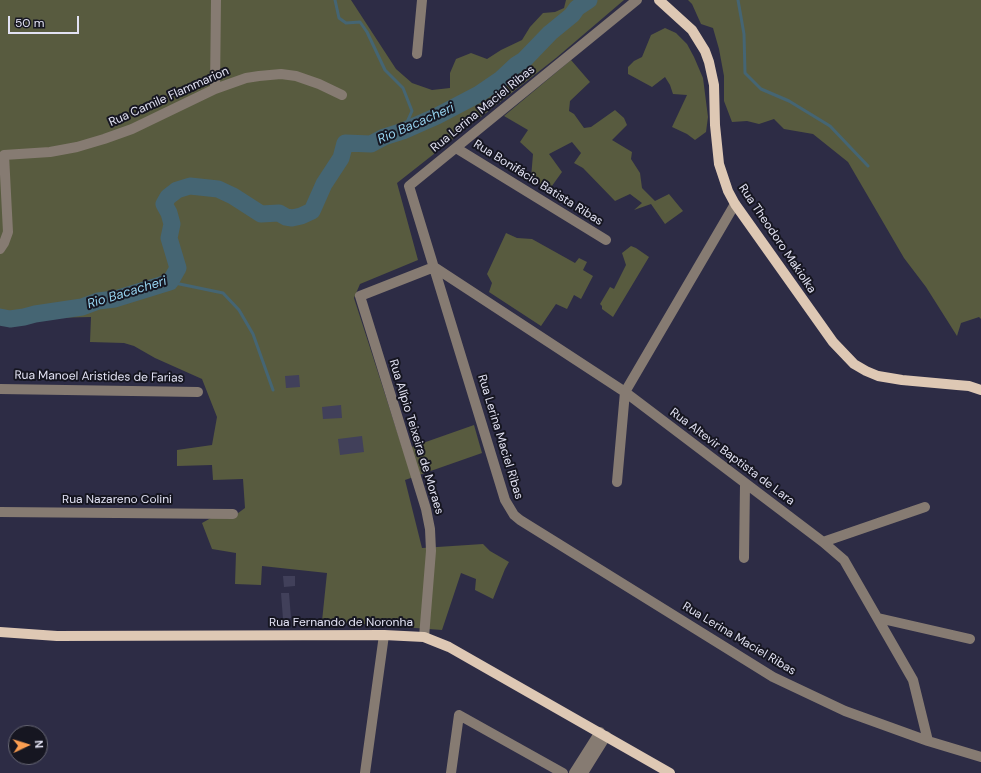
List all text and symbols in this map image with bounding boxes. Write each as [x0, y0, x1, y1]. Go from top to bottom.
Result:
scale bar [10, 8, 81, 34]
text: 50 m [15, 15, 44, 31]
street label: Rua Lerina Maciel Ribas [428, 63, 538, 155]
street label: Rua Camile Flammarion [107, 64, 231, 130]
water label: Rio Bacacheri [375, 100, 457, 148]
street label: Rua Bonifácio Batista Ribas [471, 137, 605, 229]
street label: Rua Theodoro Makiolka [735, 182, 819, 296]
water label: Rio Bacacheri [85, 274, 169, 312]
street label: Rua Alípio Teixeira de Moraes [386, 358, 446, 516]
street label: Rua Manoel Aristides de Farias [14, 368, 184, 386]
street label: Rua Lerina Maciel Ribas [474, 373, 526, 501]
street label: Rua Altevir Baptista de Lara [667, 405, 797, 509]
street label: Rua Nazareno Colini [62, 493, 172, 507]
street label: Rua Lerina Maciel Ribas [680, 599, 798, 679]
street label: Rua Fernando de Noronha [269, 616, 413, 630]
north arrow [8, 725, 48, 765]
text: N [32, 740, 46, 749]

